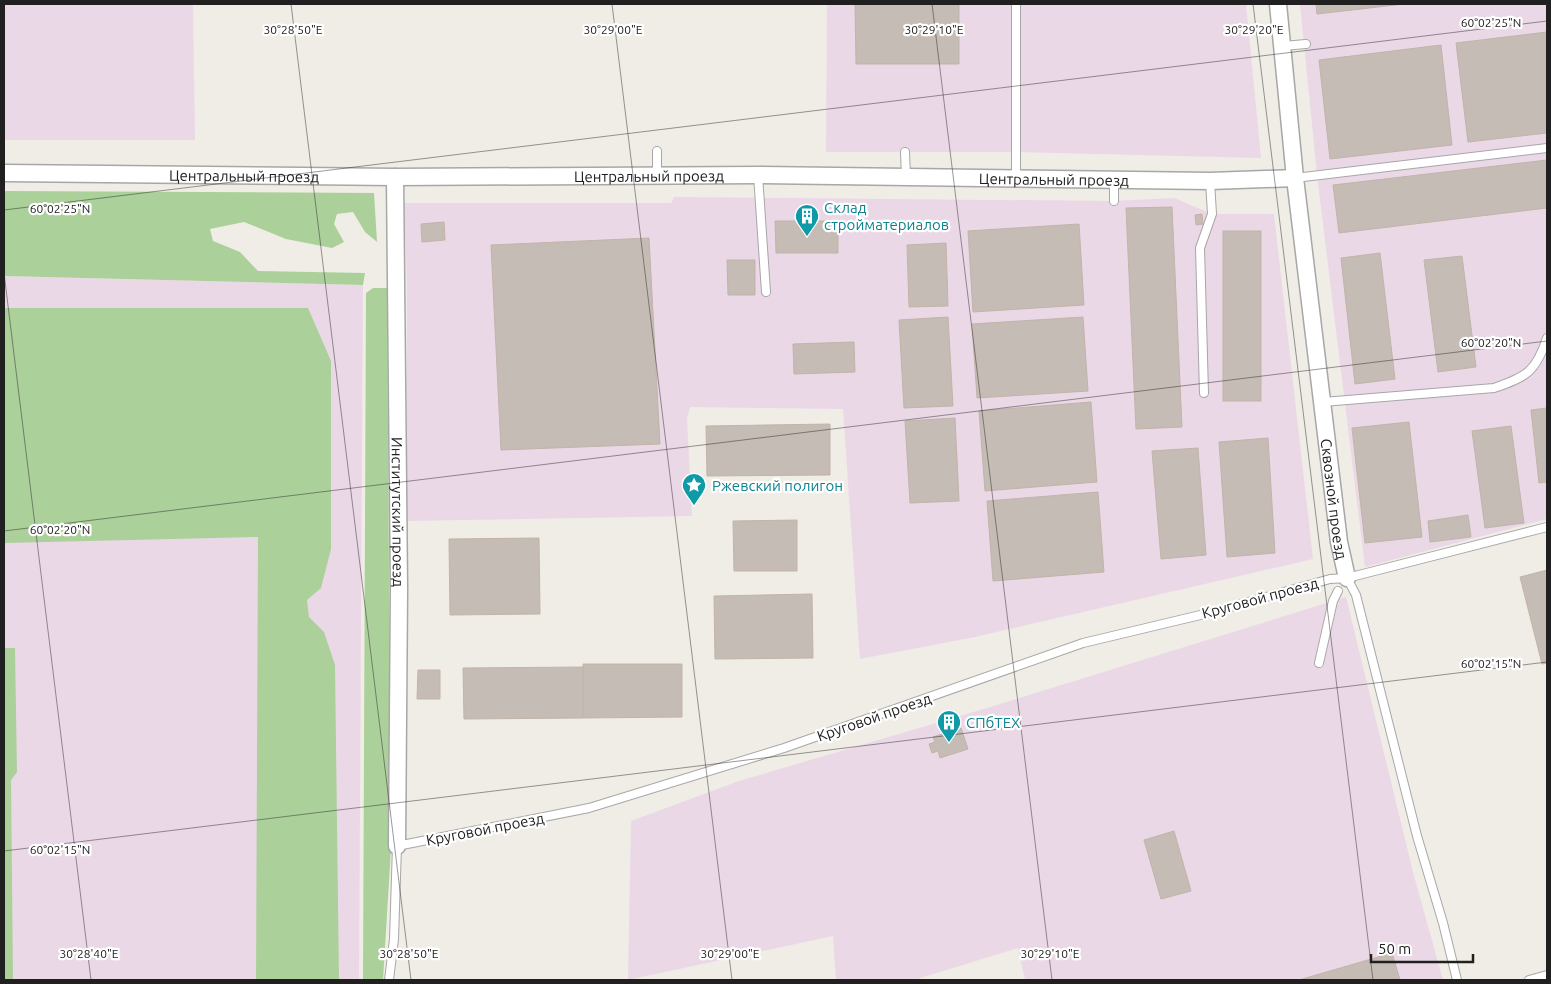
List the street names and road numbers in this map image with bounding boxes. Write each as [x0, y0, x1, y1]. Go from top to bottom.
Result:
street label: Центральный проезд [169, 166, 319, 185]
street label: Центральный проезд [574, 167, 724, 185]
street label: Центральный проезд [979, 169, 1129, 188]
street label: Институтский проезд [389, 437, 407, 587]
street label: Сквозной проезд [1318, 438, 1351, 561]
street label: Круговой проезд [1200, 574, 1320, 622]
street label: Круговой проезд [815, 689, 934, 745]
street label: Круговой проезд [425, 809, 546, 849]

